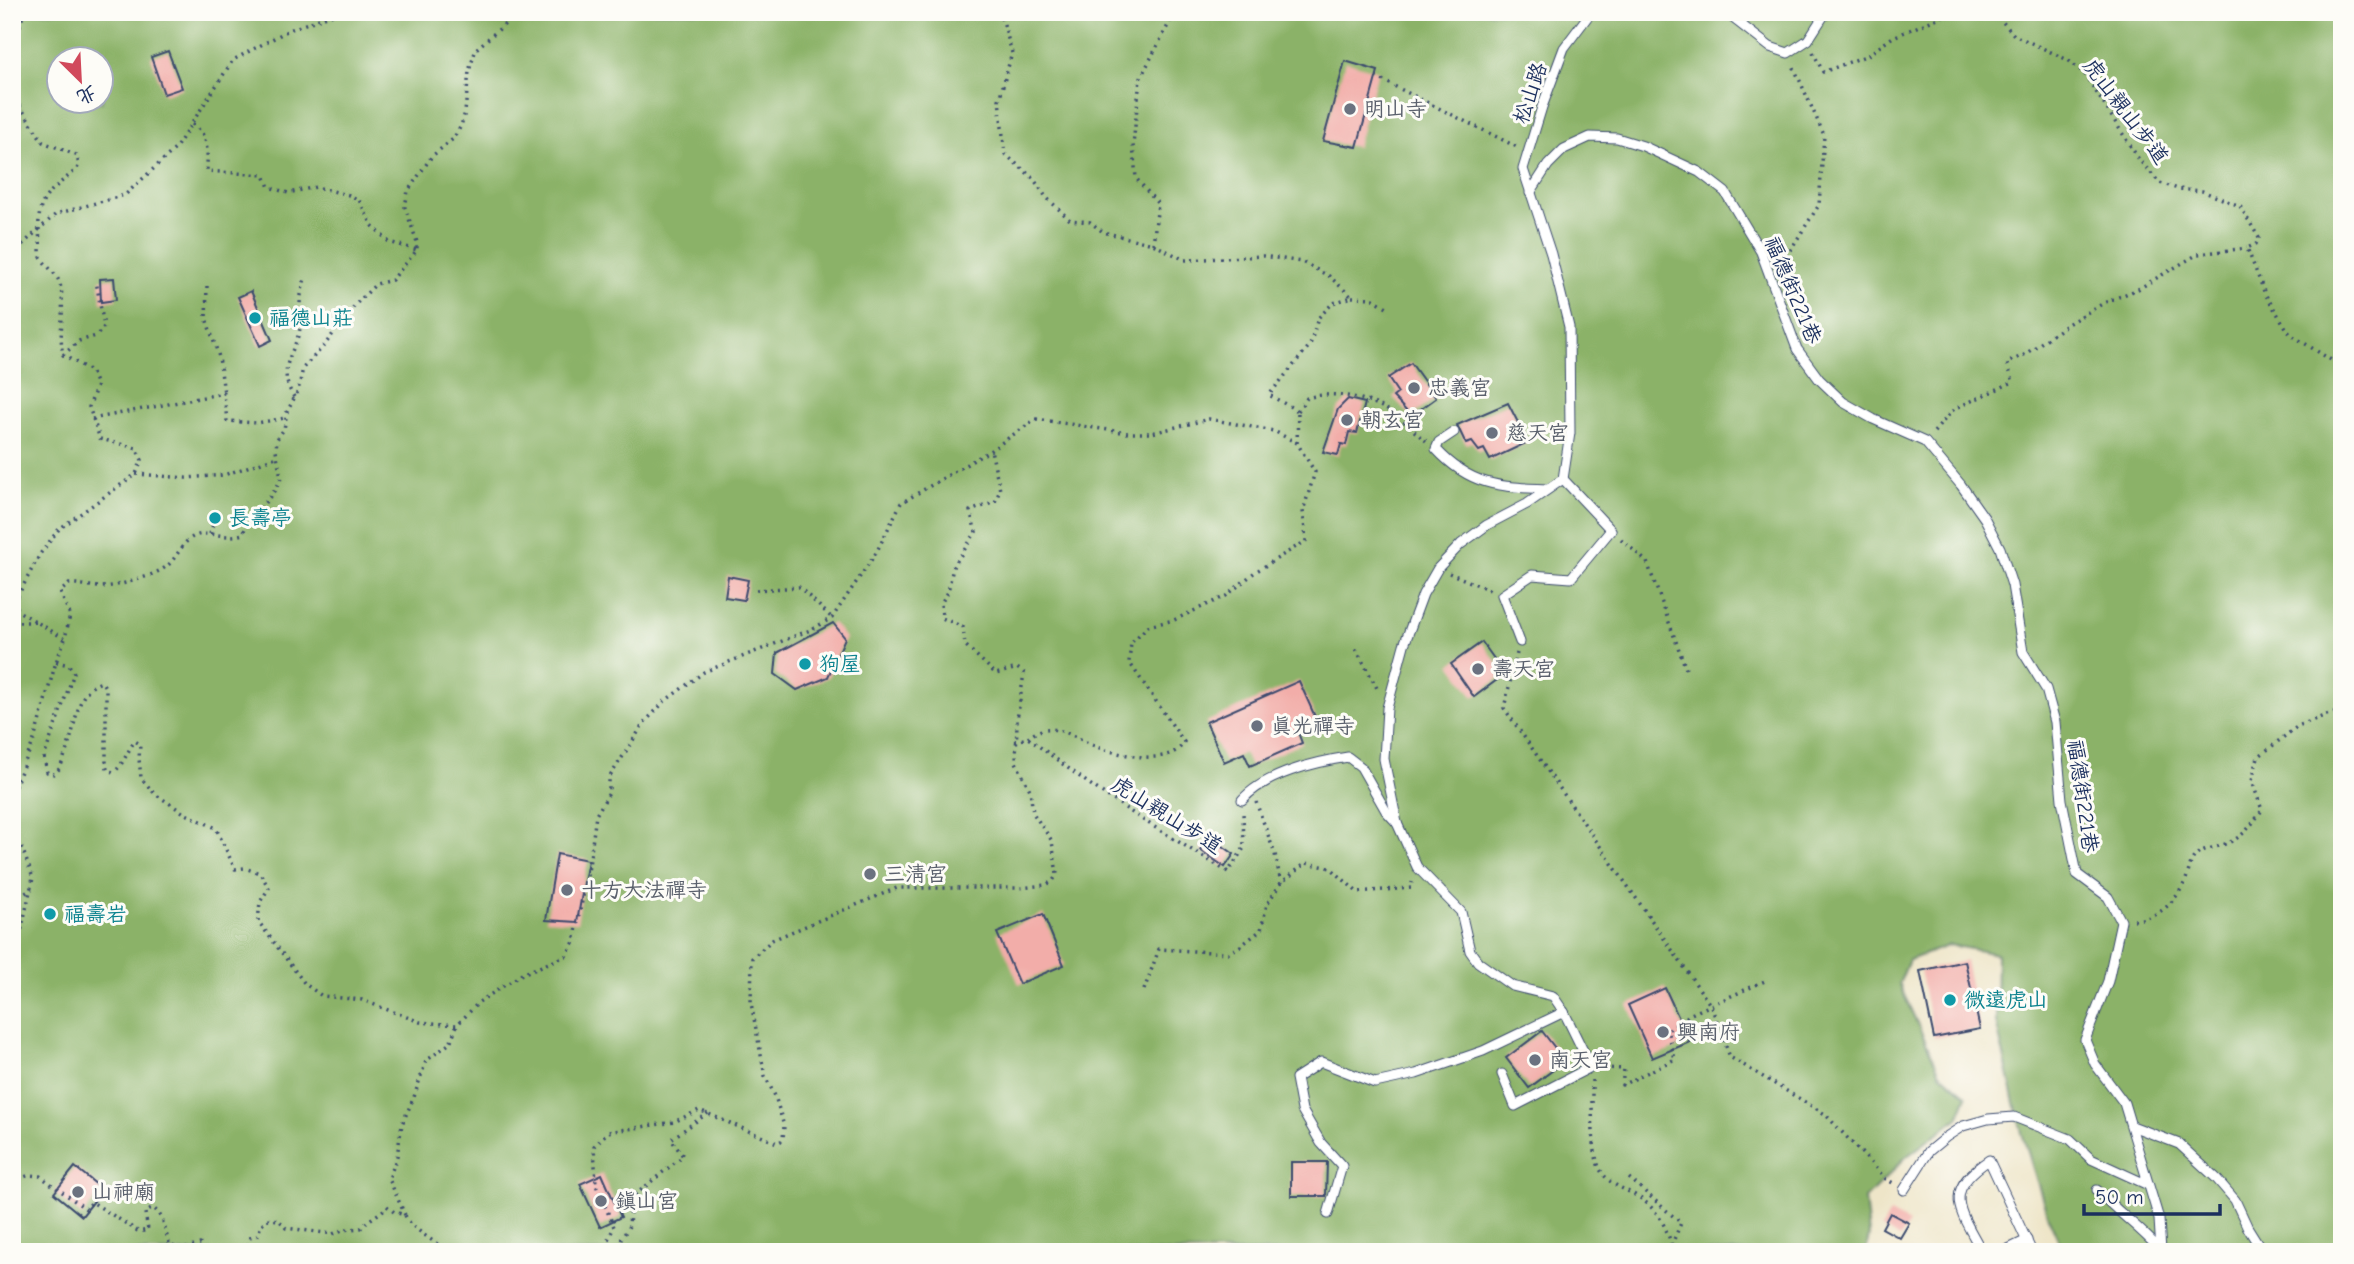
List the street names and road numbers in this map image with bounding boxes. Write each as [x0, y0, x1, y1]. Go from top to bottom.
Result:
street label: 虎山親山步道 [2079, 53, 2173, 169]
street label: 松山路 [1508, 59, 1552, 127]
street label: 福德街221巷 [1760, 233, 1826, 347]
street label: 福德街221巷 [2063, 738, 2103, 854]
street label: 虎山親山步道 [1107, 771, 1227, 859]

